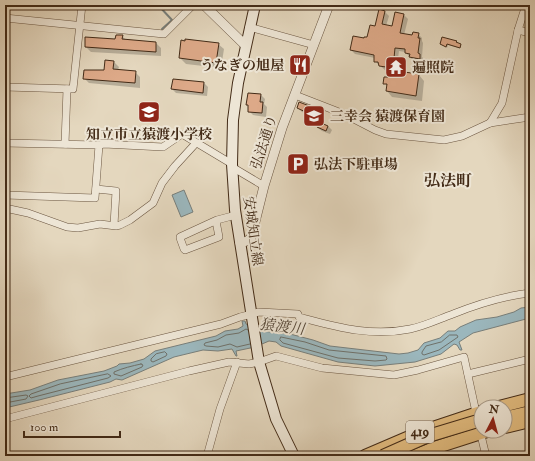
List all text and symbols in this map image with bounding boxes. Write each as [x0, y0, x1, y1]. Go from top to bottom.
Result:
restaurant icon: うなぎの旭屋 [287, 52, 313, 78]
temple icon: 遍照院 [383, 54, 409, 80]
place label: うなぎの旭屋 [200, 57, 284, 74]
place label: 遍照院 [412, 59, 454, 76]
school or university icon: 知立市立猿渡小学校 [136, 99, 162, 125]
school or university icon: 三幸会 猿渡保育園 [301, 103, 327, 129]
place label: 三幸会 猿渡保育園 [330, 108, 445, 125]
street label: 弘法通り [247, 113, 281, 171]
place label: 知立市立猿渡小学校 [86, 126, 212, 143]
parking icon: 弘法下駐車場 [285, 151, 311, 177]
place label: 弘法下駐車場 [314, 156, 398, 173]
district label: 弘法町 [424, 171, 472, 191]
street label: 安城知立線 [240, 195, 266, 267]
water label: 猿渡川 [259, 315, 307, 339]
north arrow [473, 399, 513, 439]
text: N [487, 402, 501, 417]
scale bar [24, 413, 120, 439]
text: 100 m [30, 420, 59, 435]
road number: 419 [406, 421, 434, 443]

